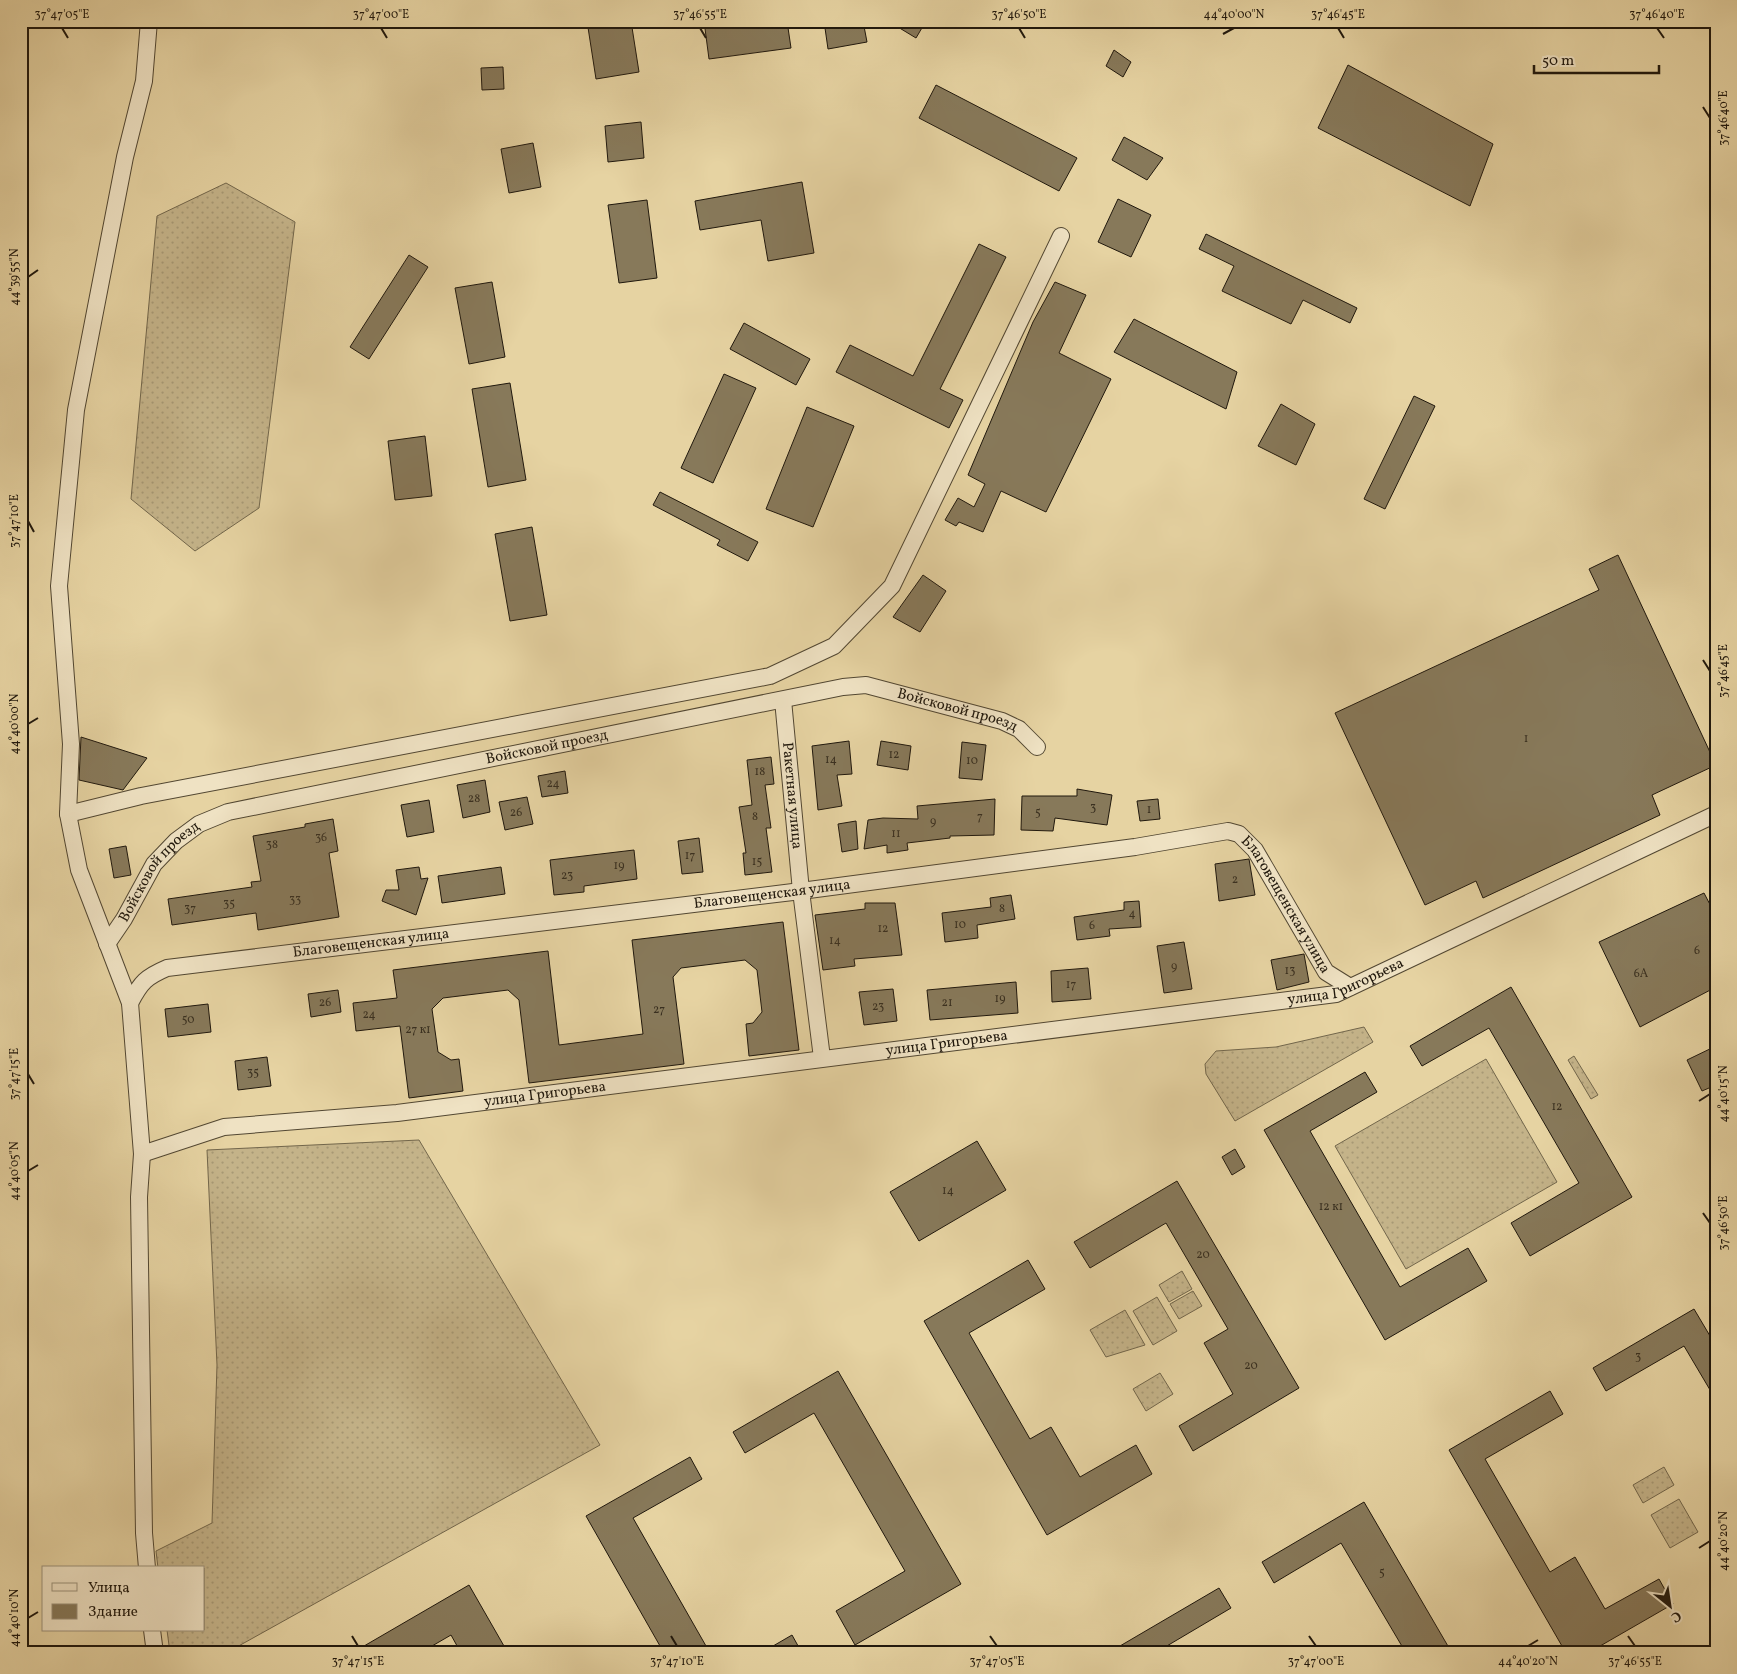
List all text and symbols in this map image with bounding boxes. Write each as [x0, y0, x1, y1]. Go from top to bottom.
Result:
text: 37°47'05"E [35, 7, 89, 23]
text: 37°47'00"E [353, 7, 409, 23]
text: 37°46'55"E [673, 7, 727, 23]
text: 37°46'50"E [992, 7, 1046, 23]
text: 44°40'00"N [1204, 7, 1265, 23]
text: 37°46'45"E [1311, 7, 1365, 23]
text: 37°46'40"E [1629, 7, 1685, 23]
scale bar [1534, 42, 1660, 74]
text: 50 m [1542, 51, 1574, 72]
text: 37°46'40"E [1716, 90, 1732, 146]
text: 44°39'55"N [7, 248, 23, 306]
text: 37°47'10"E [7, 494, 23, 548]
text: 37°46'45"E [1716, 644, 1732, 698]
street label: Войсковой проезд [895, 683, 1021, 738]
text: 44°40'00"N [7, 693, 23, 754]
street label: Войсковой проезд [484, 724, 610, 770]
house number: 1 [1524, 731, 1528, 747]
street label: Ракетная улица [777, 741, 807, 850]
house number: 12 [888, 747, 900, 763]
house number: 14 [825, 752, 837, 768]
house number: 10 [966, 753, 978, 769]
house number: 18 [755, 764, 765, 780]
house number: 24 [546, 776, 560, 792]
house number: 28 [468, 791, 480, 807]
house number: 3 [1090, 800, 1096, 816]
house number: 1 [1147, 802, 1151, 818]
house number: 26 [510, 805, 522, 821]
house number: 5 [1035, 805, 1041, 821]
house number: 8 [752, 809, 758, 825]
house number: 7 [977, 809, 983, 825]
house number: 9 [930, 814, 936, 830]
street label: Войсковой проезд [114, 816, 205, 926]
house number: 11 [891, 826, 901, 842]
house number: 36 [315, 830, 327, 846]
street label: Благовещенская улица [1236, 831, 1335, 978]
house number: 38 [266, 837, 278, 853]
house number: 17 [685, 848, 695, 864]
house number: 15 [752, 854, 762, 870]
house number: 19 [614, 858, 624, 874]
house number: 23 [561, 868, 573, 884]
house number: 2 [1232, 872, 1238, 888]
street label: Благовещенская улица [692, 874, 852, 914]
house number: 33 [289, 892, 301, 908]
house number: 35 [223, 896, 235, 912]
house number: 37 [184, 901, 196, 917]
house number: 8 [999, 901, 1005, 917]
house number: 4 [1128, 906, 1136, 922]
house number: 10 [954, 917, 966, 933]
house number: 6 [1089, 918, 1095, 934]
house number: 12 [877, 921, 889, 937]
street label: Благовещенская улица [291, 923, 451, 963]
house number: 14 [829, 933, 841, 949]
house number: 6 [1694, 943, 1700, 959]
street label: улица Григорьева [1286, 953, 1407, 1011]
house number: 9 [1171, 959, 1177, 975]
house number: 13 [1285, 963, 1295, 979]
house number: 6А [1634, 966, 1649, 982]
house number: 17 [1066, 977, 1076, 993]
house number: 19 [995, 991, 1005, 1007]
house number: 26 [319, 995, 331, 1011]
house number: 21 [941, 995, 953, 1011]
house number: 23 [872, 999, 884, 1015]
house number: 27 [653, 1002, 665, 1018]
house number: 24 [362, 1007, 376, 1023]
house number: 50 [182, 1012, 194, 1028]
house number: 27 к1 [405, 1022, 431, 1038]
street label: улица Григорьева [884, 1025, 1009, 1061]
text: 37°47'15"E [7, 1048, 23, 1100]
house number: 35 [247, 1065, 259, 1081]
text: 44°40'15"N [1716, 1065, 1732, 1123]
street label: улица Григорьева [483, 1076, 607, 1112]
house number: 12 [1551, 1099, 1563, 1115]
text: 44°40'05"N [7, 1141, 23, 1201]
house number: 14 [942, 1183, 954, 1199]
text: 37°46'50"E [1716, 1196, 1732, 1250]
house number: 12 к1 [1319, 1199, 1343, 1215]
house number: 20 [1196, 1247, 1210, 1263]
house number: 3 [1635, 1349, 1641, 1365]
house number: 20 [1244, 1358, 1258, 1374]
text: 44°40'20"N [1716, 1511, 1732, 1571]
house number: 5 [1379, 1565, 1385, 1581]
legend [42, 1566, 205, 1632]
text: Улица [88, 1578, 130, 1599]
north arrow [1644, 1582, 1694, 1632]
text: 44°40'10"N [7, 1589, 23, 1647]
text: Здание [88, 1602, 138, 1623]
text: С [1667, 1605, 1684, 1626]
text: 37°47'15"E [332, 1654, 384, 1670]
text: 37°47'10"E [650, 1654, 704, 1670]
text: 37°47'05"E [970, 1654, 1024, 1670]
text: 37°47'00"E [1288, 1654, 1344, 1670]
text: 44°40'20"N [1498, 1654, 1558, 1670]
text: 37°46'55"E [1608, 1654, 1662, 1670]

